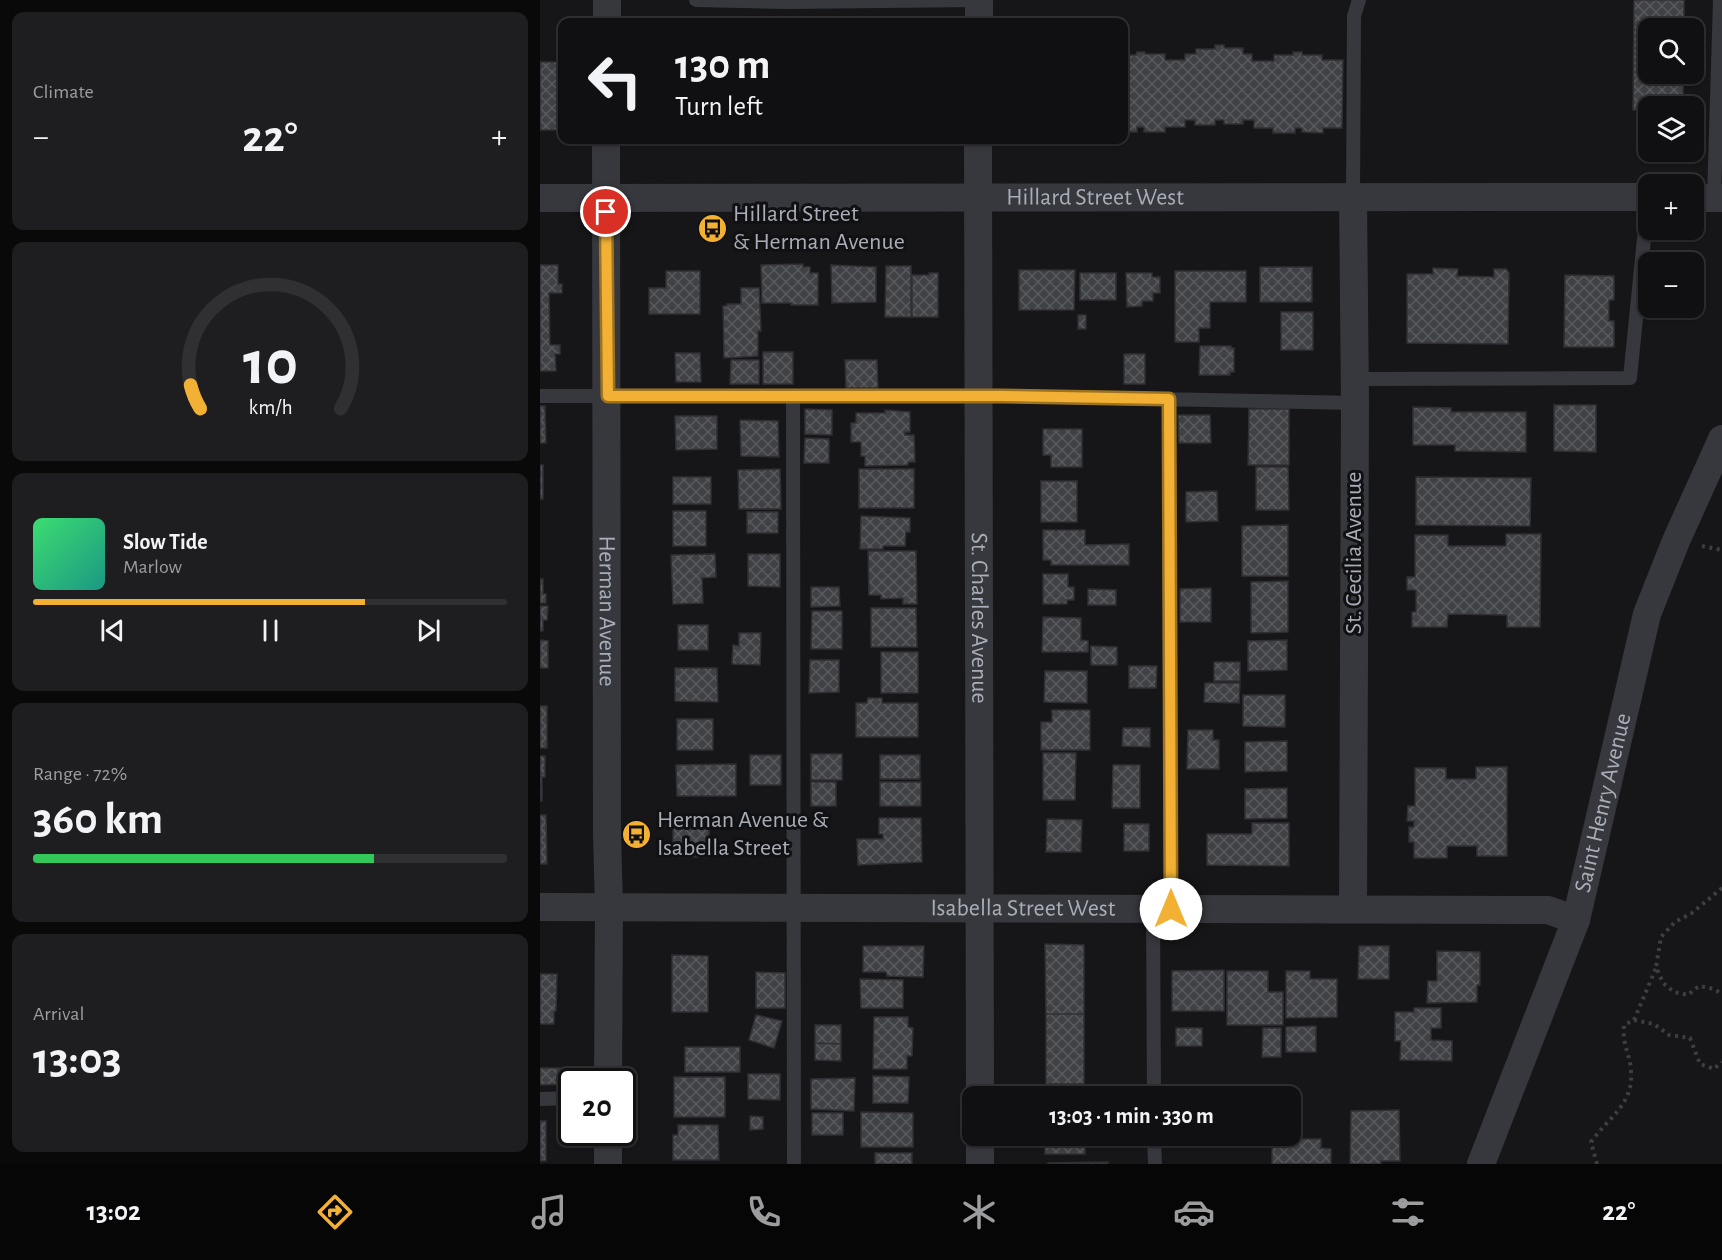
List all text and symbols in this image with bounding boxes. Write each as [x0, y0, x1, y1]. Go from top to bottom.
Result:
map controls [1638, 18, 1704, 318]
button: search [1638, 18, 1704, 84]
icon: left [576, 42, 654, 120]
text: 130 m [675, 44, 770, 86]
text: Climate [33, 82, 94, 102]
text: Turn left [675, 93, 763, 120]
button: layers [1638, 96, 1704, 162]
text: 22° [242, 115, 298, 160]
text: − [33, 121, 49, 154]
text: + [491, 121, 507, 154]
button: + [1638, 174, 1704, 240]
street label: Hillard Street West [1006, 185, 1184, 210]
pin [580, 186, 631, 237]
icon: arrive [589, 195, 622, 228]
place label: Hillard Street & Herman Avenue [733, 202, 905, 254]
bus stop icon: Hillard Street & Herman Avenue [696, 212, 728, 244]
button: − [1638, 252, 1704, 318]
text: 10 [243, 333, 297, 395]
text: km/h [248, 397, 292, 418]
street label: St. Cecilia Avenue [1342, 472, 1366, 634]
text: Slow Tide [123, 531, 208, 553]
street label: St. Charles Avenue [967, 532, 991, 704]
street label: Herman Avenue [595, 535, 619, 687]
text: Marlow [123, 557, 182, 577]
icon: previous [96, 614, 129, 647]
icon: pause [254, 614, 287, 647]
icon: next [412, 614, 445, 647]
street label: Saint Henry Avenue [1571, 711, 1636, 895]
text: Range · 72% [33, 764, 127, 784]
text: 360 km [33, 797, 163, 842]
place label: Herman Avenue & Isabella Street [657, 808, 829, 860]
bus stop icon: Herman Avenue & Isabella Street [620, 818, 652, 850]
position arrow [1139, 877, 1203, 941]
street label: Isabella Street West [931, 896, 1116, 921]
text: Arrival [33, 1004, 84, 1024]
text: 13:03 [33, 1037, 122, 1082]
speed limit sign: 20 [558, 1068, 636, 1146]
text: 13:03 · 1 min · 330 m [1049, 1105, 1214, 1127]
icon: directions [314, 1191, 356, 1233]
icon: music [528, 1191, 570, 1233]
icon: phone [743, 1191, 785, 1233]
icon: climate [958, 1191, 1000, 1233]
icon: car [1173, 1191, 1215, 1233]
icon: filters [1387, 1191, 1429, 1233]
text: 13:02 [86, 1198, 141, 1225]
text: 22° [1602, 1198, 1636, 1225]

